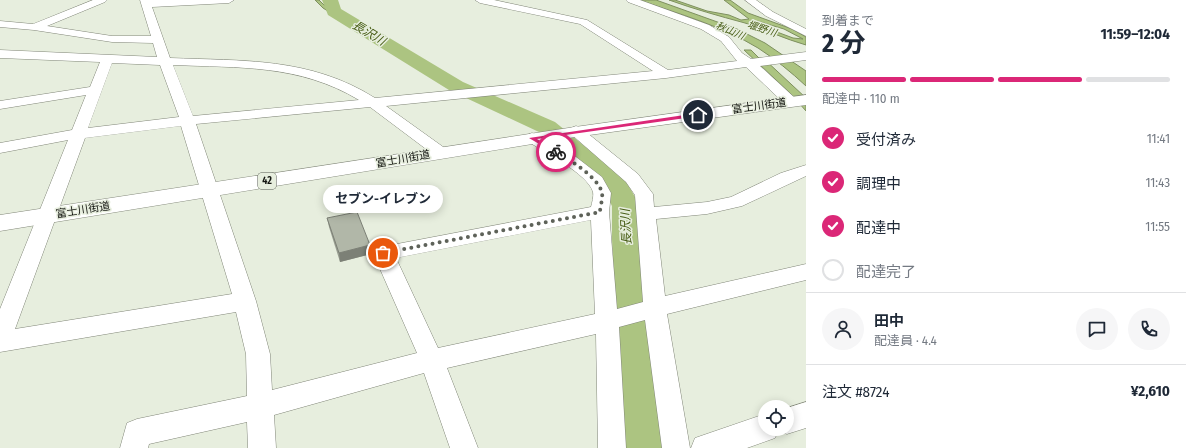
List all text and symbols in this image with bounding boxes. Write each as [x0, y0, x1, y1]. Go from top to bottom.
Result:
text: 到着まで [822, 13, 874, 28]
water label: 長沢川 [350, 18, 390, 49]
water label: 堰野川 [746, 19, 779, 40]
water label: 秋山川 [714, 20, 747, 43]
text: 11:59–12:04 [1100, 25, 1170, 43]
text: 2 分 [822, 28, 865, 59]
text: 配達中 · 110 m [822, 91, 900, 106]
street label: 富士川街道 [731, 96, 787, 116]
pin [681, 98, 715, 132]
icon: home [687, 104, 709, 126]
icon: check [822, 127, 844, 149]
text: 受付済み [856, 131, 916, 149]
text: 11:41 [1147, 131, 1170, 146]
courier [536, 132, 576, 172]
icon: bike [545, 141, 567, 163]
street label: 富士川街道 [375, 148, 431, 170]
icon: check [822, 171, 844, 193]
road number: 42 [258, 173, 276, 189]
text: 調理中 [856, 175, 901, 193]
text: 11:43 [1145, 175, 1170, 190]
callout: セブン-イレブン [323, 185, 443, 213]
text: セブン-イレブン [335, 191, 431, 206]
street label: 富士川街道 [55, 199, 111, 221]
water label: 長沢川 [618, 207, 634, 245]
icon: check [822, 215, 844, 237]
text: 配達中 [856, 219, 901, 237]
text: 11:55 [1145, 219, 1170, 234]
pin [366, 236, 400, 270]
icon: bag [372, 242, 394, 264]
text: 配達完了 [856, 263, 916, 281]
button: person [822, 308, 864, 350]
button: chat [1076, 308, 1118, 350]
button: phone [1128, 308, 1170, 350]
text: 田中 [874, 312, 904, 330]
text: 配達員 · 4.4 [874, 333, 937, 348]
text: ¥2,610 [1131, 382, 1170, 400]
text: 注文 #8724 [822, 383, 889, 401]
map controls [758, 400, 794, 436]
button: locate [758, 400, 794, 436]

